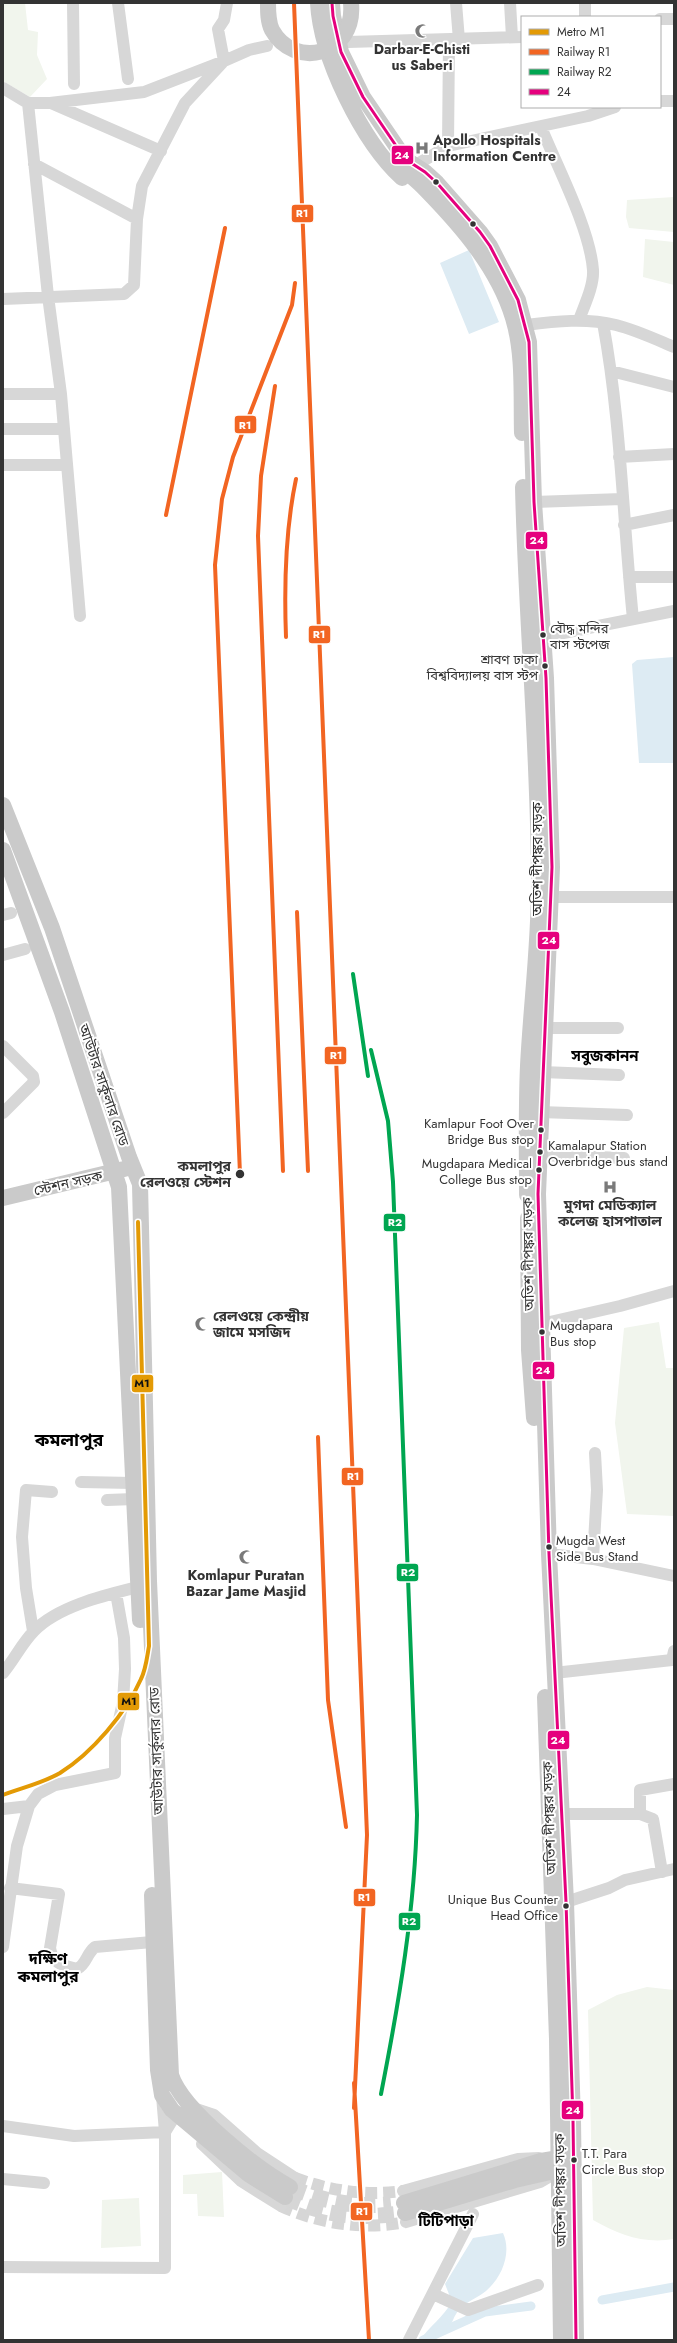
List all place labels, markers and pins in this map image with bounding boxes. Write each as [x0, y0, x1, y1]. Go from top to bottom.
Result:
mosque icon: Darbar-E-Chisti us Saberi [414, 23, 430, 39]
place label: Darbar-E-Chisti us Saberi [374, 39, 470, 75]
place label: Apollo Hospitals Information Centre [432, 130, 556, 166]
hospital icon: Apollo Hospitals Information Centre [414, 140, 430, 156]
unlabelled marker [431, 177, 441, 187]
unlabelled marker [468, 219, 478, 229]
place label: বৌদ্ধ মন্দির বাস স্টপেজ [549, 619, 610, 654]
marker: বৌদ্ধ মন্দির বাস স্টপেজ [538, 630, 548, 640]
place label: শ্রাবণ ঢাকা বিশ্ববিদ্যালয় বাস স্টপ [426, 650, 539, 685]
marker: শ্রাবণ ঢাকা বিশ্ববিদ্যালয় বাস স্টপ [540, 661, 550, 671]
place label: Kamlapur Foot Over Bridge Bus stop [424, 1114, 535, 1149]
marker: Kamlapur Foot Over Bridge Bus stop [536, 1125, 546, 1135]
place label: Kamalapur Station Overbridge bus stand [548, 1136, 668, 1171]
marker: Kamalapur Station Overbridge bus stand [535, 1147, 545, 1157]
place label: Mugdapara Medical College Bus stop [422, 1154, 532, 1189]
place label: কমলাপুর রেলওয়ে স্টেশন [140, 1156, 232, 1192]
marker: Mugdapara Medical College Bus stop [534, 1165, 544, 1175]
marker: কমলাপুর রেলওয়ে স্টেশন [234, 1168, 246, 1180]
hospital icon: মুগদা মেডিক্যাল কলেজ হাসপাতাল [602, 1179, 618, 1195]
place label: মুগদা মেডিক্যাল কলেজ হাসপাতাল [557, 1195, 662, 1231]
place label: রেলওয়ে কেন্দ্রীয় জামে মসজিদ [212, 1306, 309, 1342]
mosque icon: রেলওয়ে কেন্দ্রীয় জামে মসজিদ [194, 1316, 210, 1332]
place label: Mugdapara Bus stop [550, 1316, 613, 1351]
marker: Mugdapara Bus stop [537, 1327, 547, 1337]
place label: Mugda West Side Bus Stand [556, 1531, 638, 1566]
marker: Mugda West Side Bus Stand [544, 1542, 554, 1552]
mosque icon: Komlapur Puratan Bazar Jame Masjid [238, 1549, 254, 1565]
place label: Komlapur Puratan Bazar Jame Masjid [186, 1565, 306, 1601]
place label: Unique Bus Counter Head Office [448, 1890, 559, 1925]
marker: Unique Bus Counter Head Office [561, 1901, 571, 1911]
place label: T.T. Para Circle Bus stop [582, 2144, 664, 2179]
marker: T.T. Para Circle Bus stop [569, 2155, 579, 2165]

